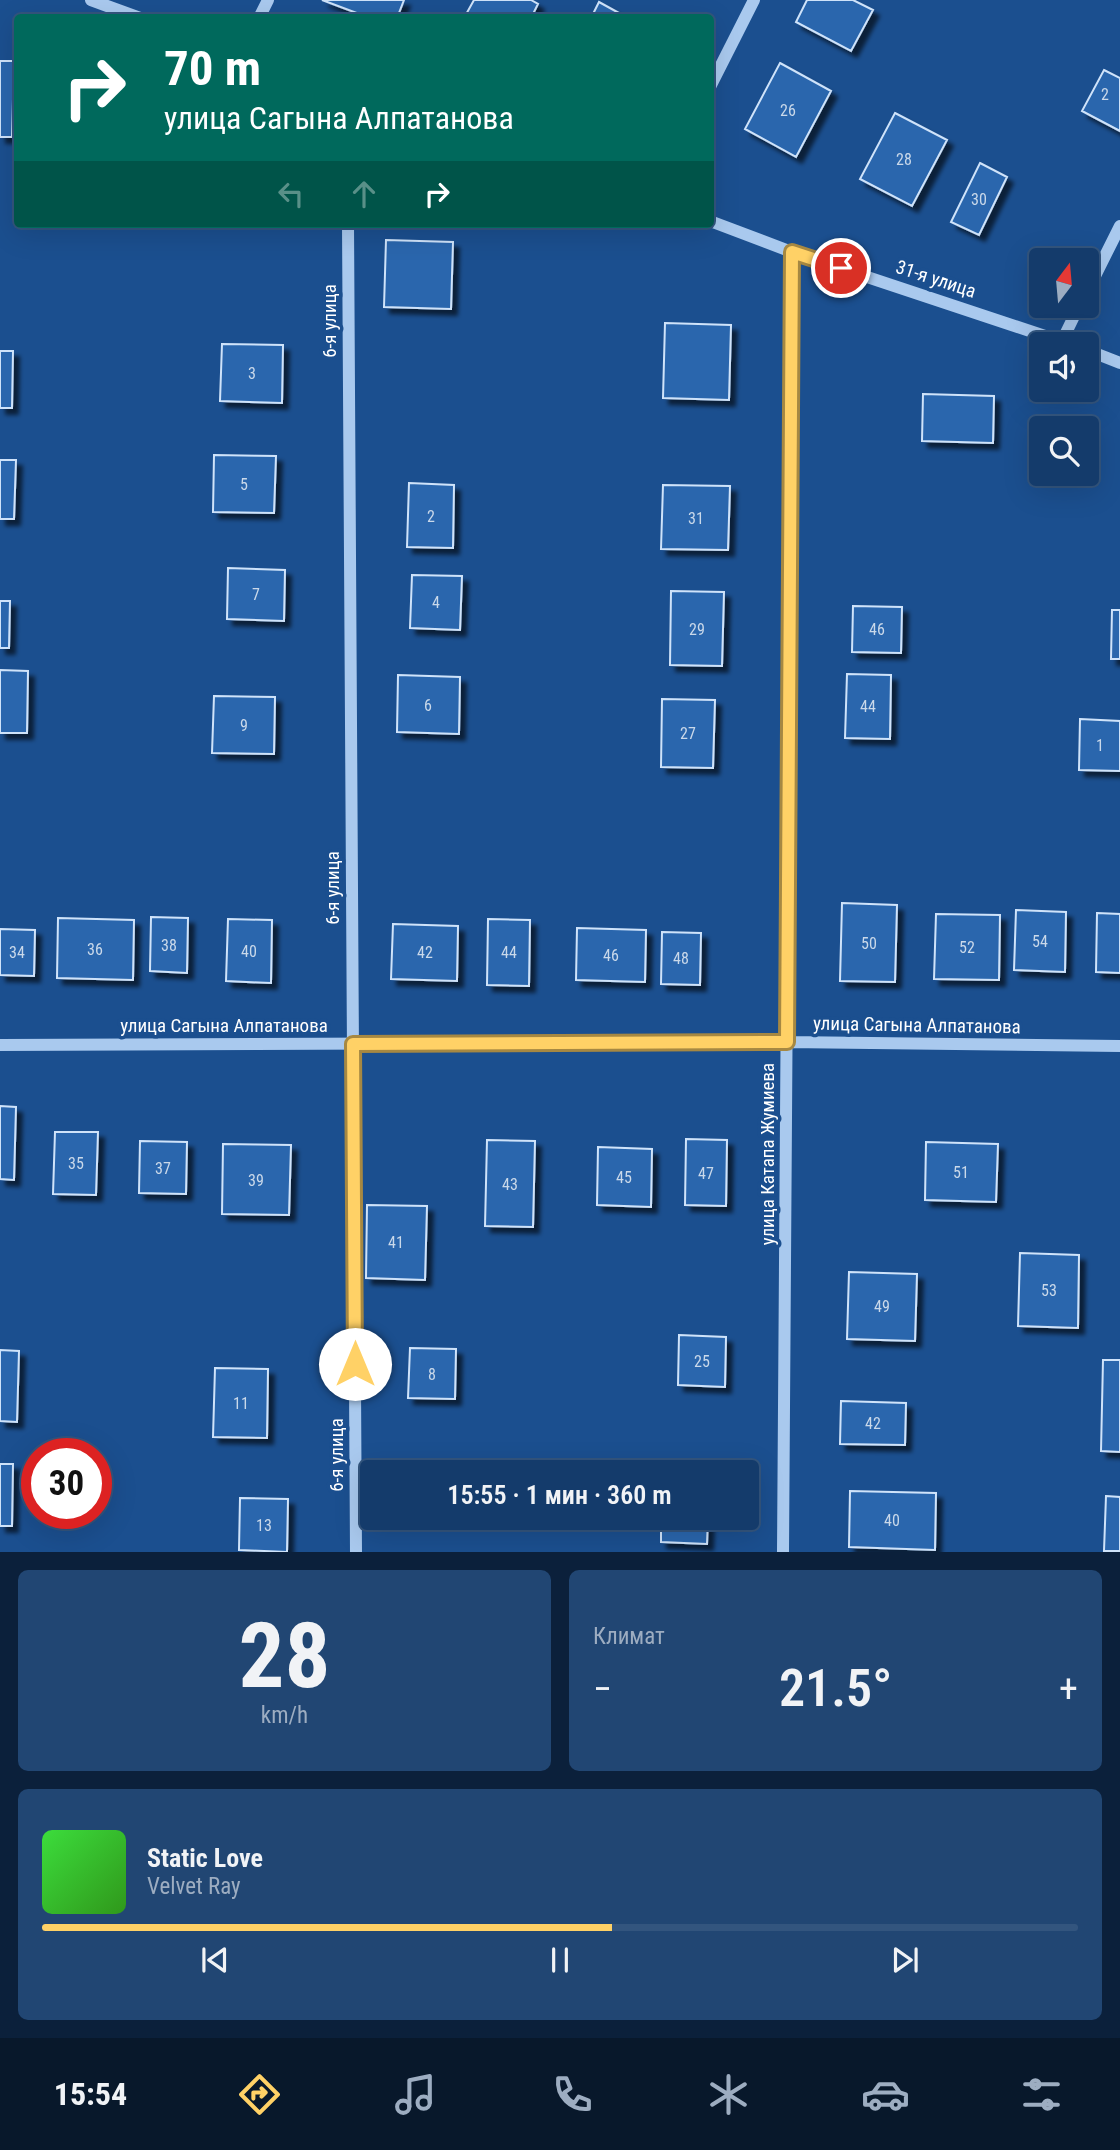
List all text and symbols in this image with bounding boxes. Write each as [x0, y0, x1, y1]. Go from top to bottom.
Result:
text: 70 m [164, 40, 261, 97]
icon: right [49, 42, 140, 133]
house number: 2 [1101, 85, 1109, 104]
text: улица Сагына Алпатанова [164, 99, 514, 137]
house number: 26 [780, 101, 796, 120]
house number: 28 [896, 150, 912, 169]
icon: left [272, 175, 310, 213]
icon: ahead [345, 175, 383, 213]
icon: right [418, 175, 456, 213]
house number: 30 [971, 190, 987, 209]
pin [811, 238, 871, 298]
north arrow [1029, 248, 1099, 318]
map controls [1029, 248, 1099, 486]
icon: arrive [822, 249, 860, 287]
street label: 31-я улица [893, 255, 979, 303]
street label: 6-я улица [318, 284, 341, 358]
button: sound [1029, 332, 1099, 402]
house number: 3 [248, 364, 256, 383]
button: search [1029, 416, 1099, 486]
house number: 5 [240, 475, 248, 494]
house number: 2 [427, 507, 435, 526]
house number: 31 [688, 509, 704, 528]
house number: 7 [252, 585, 260, 604]
house number: 4 [432, 593, 440, 612]
house number: 29 [689, 620, 705, 639]
house number: 46 [869, 620, 885, 639]
house number: 6 [424, 696, 432, 715]
house number: 44 [860, 697, 876, 716]
house number: 9 [240, 716, 248, 735]
house number: 27 [680, 724, 696, 743]
house number: 1 [1096, 736, 1104, 755]
street label: 6-я улица [321, 851, 344, 925]
house number: 54 [1032, 932, 1048, 951]
house number: 50 [861, 934, 877, 953]
house number: 38 [161, 936, 177, 955]
house number: 52 [959, 938, 975, 957]
house number: 36 [87, 940, 103, 959]
house number: 40 [241, 942, 257, 961]
house number: 34 [9, 943, 25, 962]
house number: 42 [417, 943, 433, 962]
house number: 44 [501, 943, 517, 962]
house number: 46 [603, 946, 619, 965]
house number: 48 [673, 949, 689, 968]
street label: улица Сагына Алпатанова [813, 1012, 1021, 1038]
street label: улица Сагына Алпатанова [120, 1014, 328, 1037]
street label: улица Катапа Жумиева [756, 1063, 779, 1245]
house number: 35 [68, 1154, 84, 1173]
house number: 37 [155, 1159, 171, 1178]
house number: 51 [953, 1163, 969, 1182]
house number: 47 [698, 1164, 714, 1183]
house number: 45 [616, 1168, 632, 1187]
house number: 39 [248, 1171, 264, 1190]
house number: 43 [502, 1175, 518, 1194]
house number: 41 [388, 1233, 404, 1252]
house number: 53 [1041, 1281, 1057, 1300]
house number: 49 [874, 1297, 890, 1316]
position arrow [318, 1327, 392, 1401]
house number: 25 [694, 1352, 710, 1371]
house number: 8 [428, 1365, 436, 1384]
house number: 11 [233, 1394, 249, 1413]
house number: 42 [865, 1414, 881, 1433]
street label: 6-я улица [325, 1418, 348, 1492]
speed limit sign: 30 [21, 1438, 112, 1529]
text: 15:55 · 1 мин · 360 m [447, 1480, 672, 1510]
house number: 40 [884, 1511, 900, 1530]
house number: 13 [256, 1516, 272, 1535]
text: 28 [239, 1603, 330, 1709]
text: Климат [593, 1623, 665, 1650]
text: 21.5° [779, 1658, 892, 1719]
text: − [593, 1667, 612, 1711]
text: + [1059, 1667, 1078, 1711]
text: km/h [261, 1702, 308, 1729]
text: Static Love [147, 1843, 263, 1873]
text: Velvet Ray [147, 1873, 241, 1900]
icon: previous [196, 1941, 234, 1979]
icon: pause [541, 1941, 579, 1979]
icon: next [886, 1941, 924, 1979]
icon: directions [235, 2070, 284, 2119]
icon: music [391, 2070, 440, 2119]
icon: phone [548, 2070, 597, 2119]
icon: climate [704, 2070, 753, 2119]
icon: car [861, 2070, 910, 2119]
icon: filters [1017, 2070, 1066, 2119]
text: 15:54 [54, 2075, 127, 2113]

